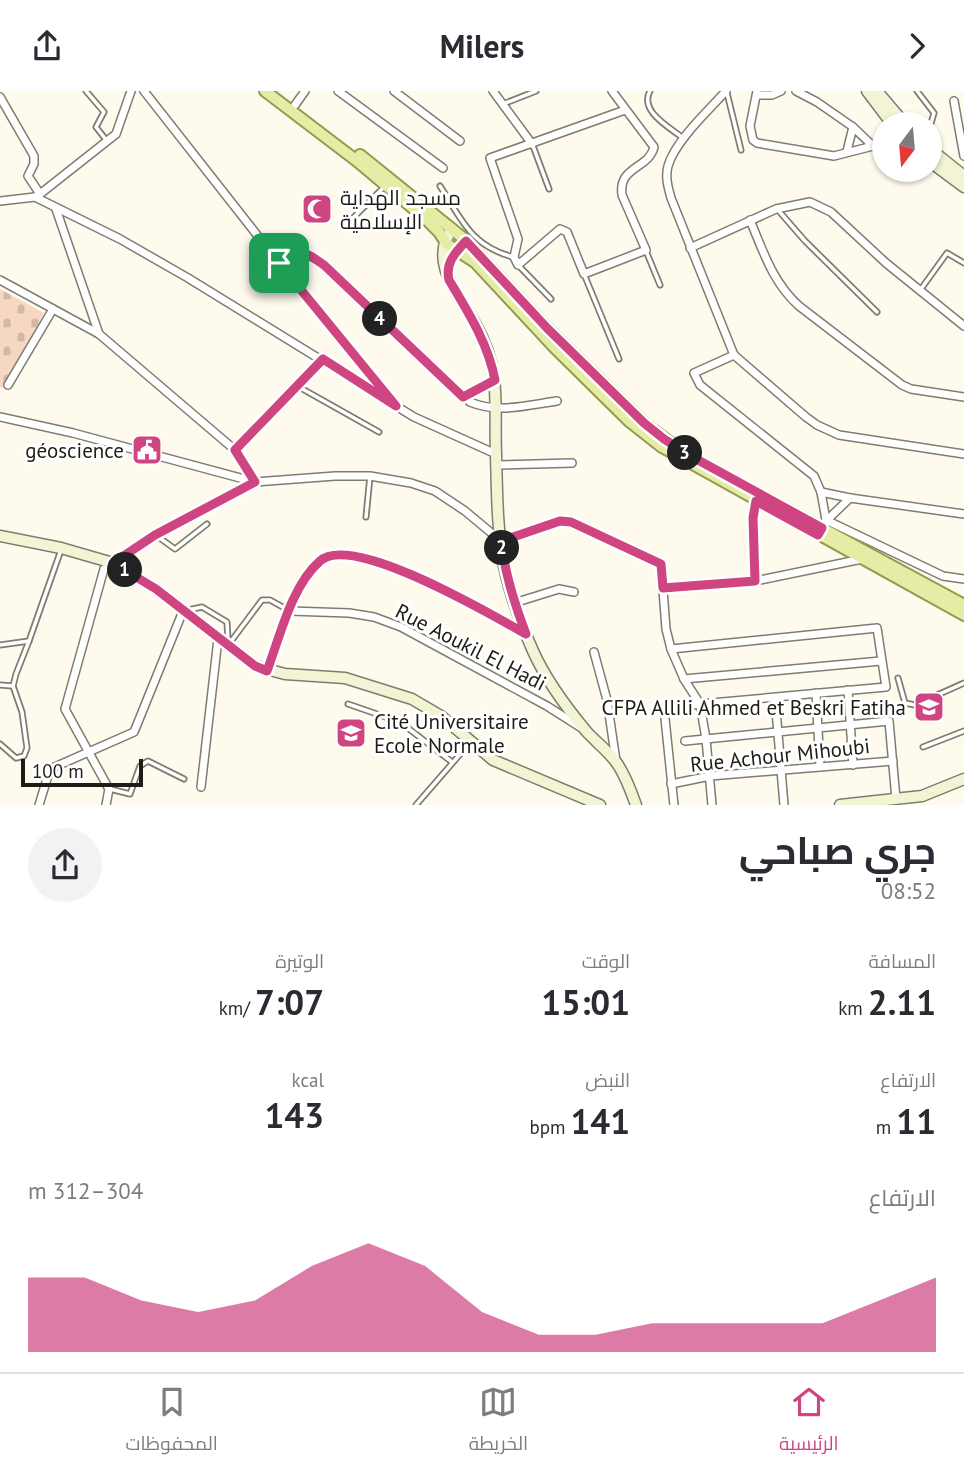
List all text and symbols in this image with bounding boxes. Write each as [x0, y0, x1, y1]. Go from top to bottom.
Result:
text: Milers [440, 25, 524, 67]
icon: share [28, 27, 66, 65]
icon: forward [898, 27, 936, 65]
north arrow [872, 112, 942, 182]
map controls [872, 112, 942, 182]
place label: مسجد الهداية الإسلامية [340, 184, 461, 235]
mosque icon: مسجد الهداية الإسلامية [300, 192, 334, 226]
pin [249, 233, 309, 293]
icon: arrive [260, 244, 298, 282]
pin: 4 [362, 301, 398, 337]
text: 4 [374, 306, 385, 330]
public building icon: géoscience [130, 433, 164, 467]
pin: 3 [668, 435, 702, 471]
place label: géoscience [25, 437, 124, 464]
text: 3 [679, 440, 690, 464]
pin: 2 [484, 531, 520, 566]
text: 2 [496, 535, 507, 559]
pin: 1 [108, 553, 142, 587]
text: 1 [119, 557, 130, 581]
street label: Rue Aoukil El Hadi [391, 597, 551, 697]
school or university icon: CFPA Allili Ahmed et Beskri Fatiha [912, 690, 946, 724]
place label: CFPA Allili Ahmed et Beskri Fatiha [602, 694, 906, 721]
place label: Cité Universitaire Ecole Normale [374, 708, 529, 759]
school or university icon: Cité Universitaire Ecole Normale [334, 716, 368, 750]
street label: Rue Achour Mihoubi [689, 732, 871, 778]
scale bar [21, 756, 144, 788]
text: 100 m [32, 759, 84, 783]
text: جري صباحي [739, 825, 936, 874]
button: share [28, 828, 102, 902]
text: 08:52 [881, 876, 936, 905]
text: الوتيرة [275, 949, 324, 973]
text: الوقت [582, 949, 630, 973]
text: المسافة [868, 949, 936, 973]
text: 7:07 [255, 979, 324, 1025]
text: 15:01 [541, 979, 630, 1025]
text: 2.11 [868, 979, 936, 1025]
text: /km [219, 996, 255, 1020]
text: km [838, 996, 868, 1020]
text: kcal [292, 1068, 324, 1092]
text: النبض [585, 1068, 630, 1092]
text: الارتفاع [880, 1068, 936, 1092]
text: 143 [264, 1092, 324, 1138]
text: 141 [570, 1098, 630, 1144]
text: 11 [896, 1098, 936, 1144]
text: bpm [529, 1115, 570, 1139]
text: m [876, 1115, 896, 1139]
text: 304–312 m [28, 1176, 143, 1205]
text: الارتفاع [869, 1183, 936, 1212]
tab: المحفوظات [125, 1383, 218, 1461]
tab: الخريطة [469, 1383, 528, 1461]
tab: الرئيسية [779, 1383, 839, 1461]

